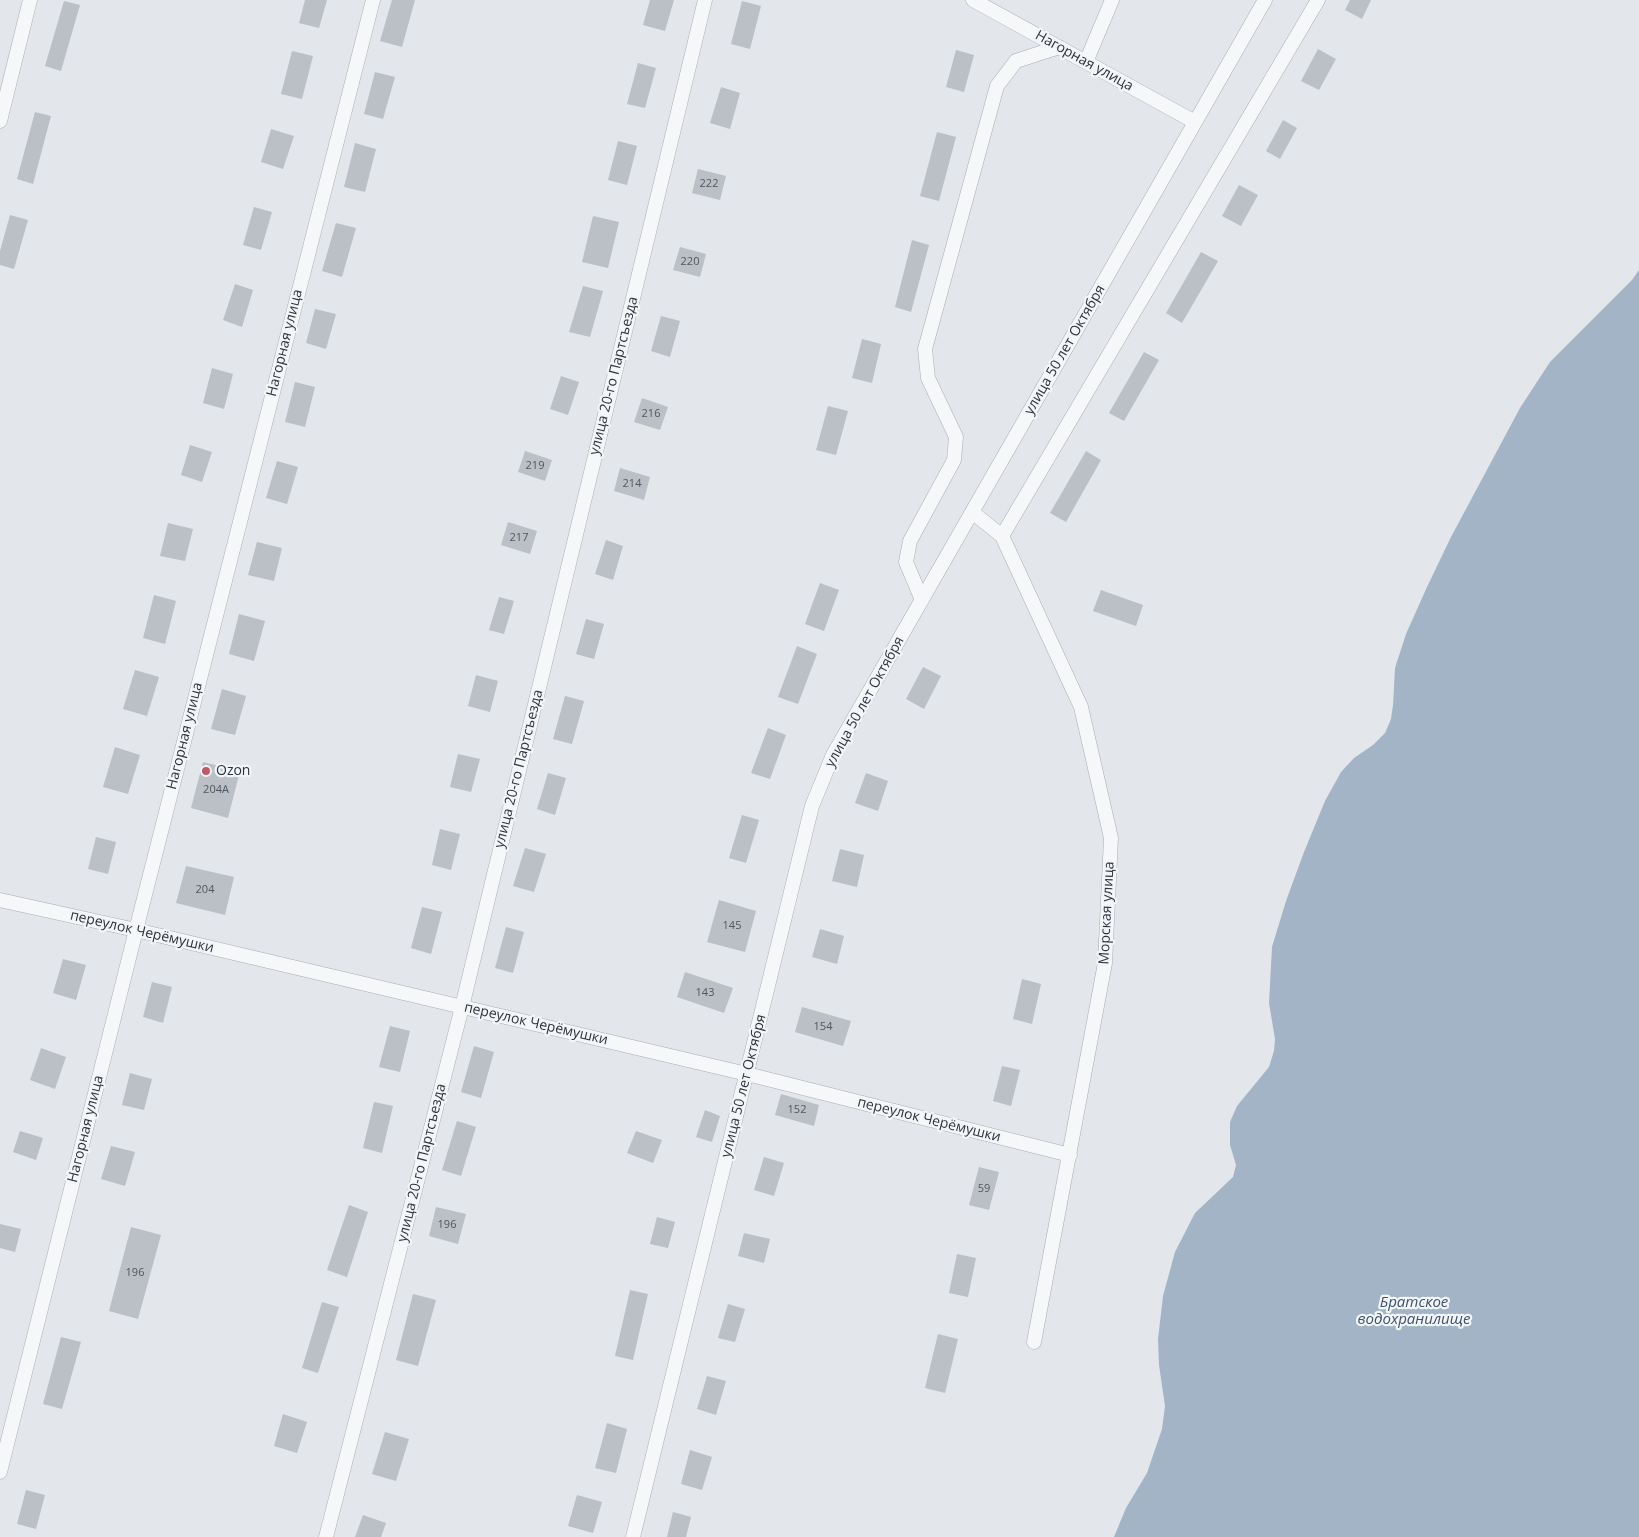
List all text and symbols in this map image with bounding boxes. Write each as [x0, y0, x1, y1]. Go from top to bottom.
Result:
street label: Нагорная улица [1032, 27, 1136, 95]
house number: 222 [700, 177, 718, 191]
house number: 220 [681, 255, 699, 269]
street label: улица 50 лет Октября [1021, 282, 1109, 418]
street label: Нагорная улица [264, 288, 306, 398]
street label: улица 20-го Партсъезда [586, 295, 642, 457]
house number: 216 [642, 407, 660, 421]
house number: 219 [526, 459, 544, 473]
house number: 214 [623, 477, 641, 491]
house number: 217 [510, 531, 528, 545]
street label: улица 50 лет Октября [822, 634, 908, 770]
street label: Нагорная улица [164, 681, 206, 791]
street label: улица 20-го Партсъезда [491, 688, 547, 850]
place label: Ozon [216, 763, 250, 779]
marker: Ozon [200, 765, 212, 777]
house number: 204А [203, 783, 229, 797]
street label: Морская улица [1096, 861, 1118, 965]
house number: 204 [196, 883, 214, 897]
street label: переулок Черёмушки [68, 907, 216, 957]
house number: 145 [723, 919, 741, 933]
house number: 143 [696, 986, 714, 1000]
street label: переулок Черёмушки [462, 999, 610, 1049]
street label: улица 50 лет Октября [718, 1013, 770, 1159]
house number: 154 [814, 1020, 832, 1034]
street label: Нагорная улица [65, 1074, 107, 1184]
street label: улица 20-го Партсъезда [394, 1082, 450, 1244]
street label: переулок Черёмушки [856, 1094, 1002, 1146]
house number: 152 [788, 1103, 806, 1117]
house number: 59 [978, 1182, 990, 1196]
house number: 196 [438, 1218, 456, 1232]
house number: 196 [126, 1266, 144, 1280]
water label: Братское водохранилище [1358, 1294, 1470, 1329]

